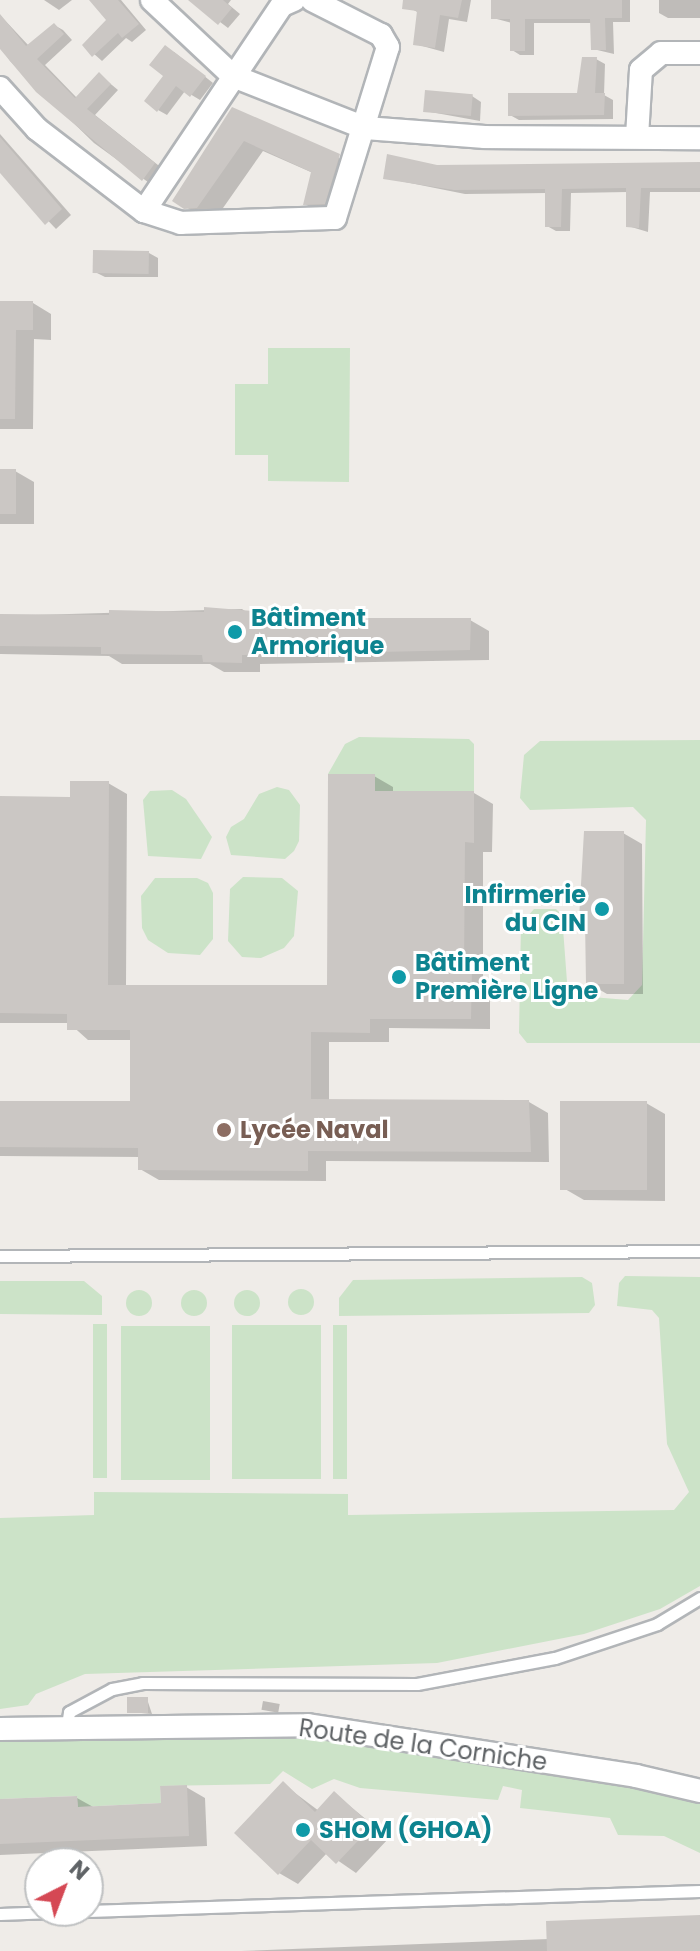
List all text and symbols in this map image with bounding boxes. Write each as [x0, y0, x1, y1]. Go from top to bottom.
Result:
place label: Bâtiment Armorique [251, 604, 384, 660]
marker: Bâtiment Armorique [226, 623, 244, 641]
place label: Infirmerie du CIN [464, 881, 586, 937]
marker: Infirmerie du CIN [593, 900, 611, 918]
place label: Bâtiment Première Ligne [415, 949, 598, 1005]
marker: Bâtiment Première Ligne [390, 968, 408, 986]
place label: Lycée Naval [240, 1116, 389, 1144]
marker: Lycée Naval [215, 1121, 233, 1139]
street label: Route de la Corniche [297, 1713, 549, 1777]
place label: SHOM (GHOA) [319, 1816, 493, 1844]
marker: SHOM (GHOA) [294, 1821, 312, 1839]
north arrow [24, 1847, 104, 1927]
text: N [63, 1853, 96, 1887]

